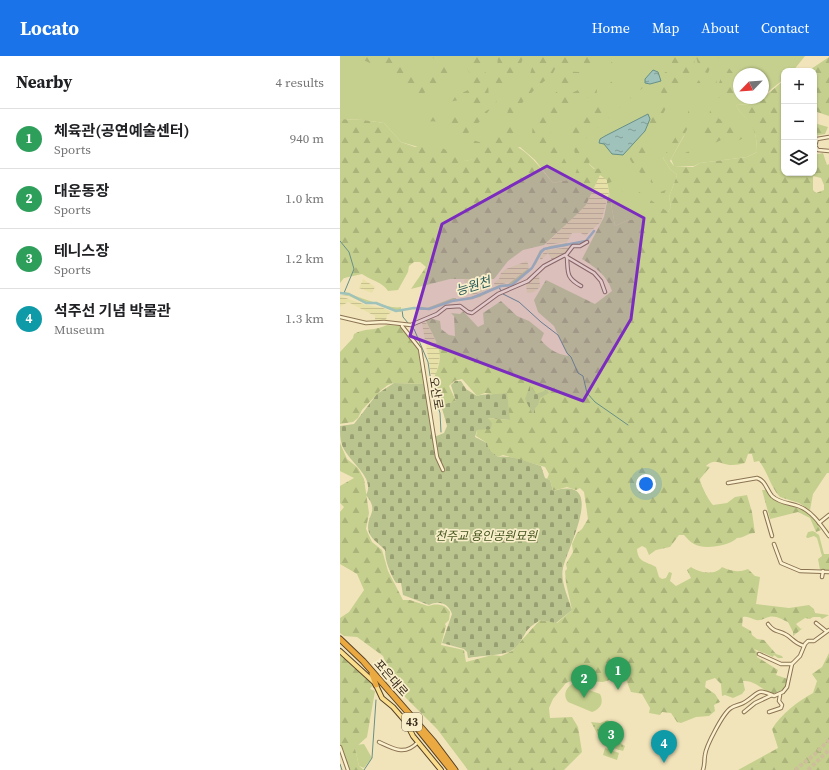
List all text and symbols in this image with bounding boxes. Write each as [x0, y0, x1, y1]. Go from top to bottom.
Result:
text: Locato [20, 15, 79, 41]
text: Home [592, 18, 630, 38]
text: Map [652, 18, 679, 38]
text: About [701, 18, 739, 38]
text: Contact [761, 18, 809, 38]
north arrow [733, 68, 769, 104]
map controls [781, 68, 817, 176]
button: + [781, 68, 817, 104]
text: Nearby [16, 70, 72, 94]
text: 4 results [276, 74, 324, 91]
button: − [781, 104, 817, 140]
text: 체육관(공연예술센터) [54, 120, 190, 141]
text: 1 [25, 130, 33, 147]
text: 940 m [290, 130, 324, 147]
button: layers [781, 140, 817, 176]
text: Sports [54, 141, 91, 158]
text: 대운동장 [54, 180, 109, 201]
text: 2 [25, 190, 33, 207]
text: 1.0 km [285, 190, 324, 207]
text: Sports [54, 201, 91, 218]
text: 테니스장 [54, 240, 109, 261]
text: 3 [25, 250, 33, 267]
text: 1.2 km [285, 250, 324, 267]
text: Sports [54, 261, 91, 278]
water label: 능원천 [453, 272, 494, 299]
text: 석주선 기념 박물관 [54, 300, 171, 321]
text: 4 [25, 310, 33, 327]
text: 1.3 km [285, 310, 324, 327]
text: Museum [54, 321, 105, 338]
street label: 오산로 [425, 375, 447, 411]
your location [636, 474, 656, 494]
park label: 천주교 용인공원묘원 [435, 528, 538, 544]
street label: 포은대로 [370, 656, 412, 700]
pin: 1 [605, 657, 631, 690]
pin: 2 [571, 665, 597, 698]
road number: 43 [402, 713, 422, 731]
pin: 3 [598, 721, 624, 754]
pin: 4 [651, 730, 677, 763]

